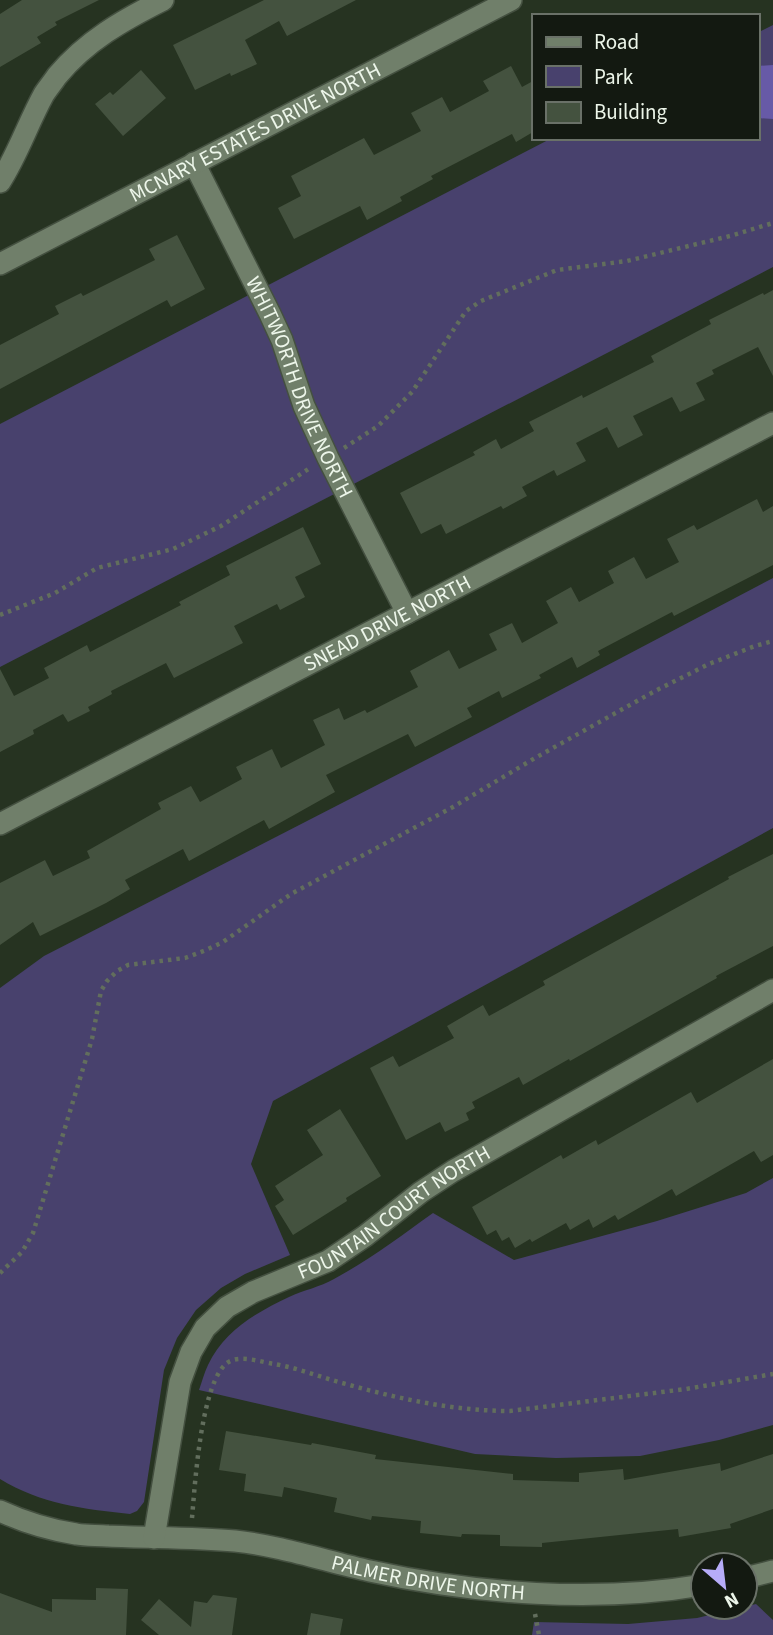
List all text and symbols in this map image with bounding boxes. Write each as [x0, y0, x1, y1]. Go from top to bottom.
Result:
legend [532, 14, 759, 140]
text: Road [594, 27, 639, 57]
street label: MCNARY ESTATES DRIVE NORTH [124, 55, 386, 210]
text: Park [594, 62, 634, 92]
text: Building [594, 97, 668, 127]
street label: WHITWORTH DRIVE NORTH [238, 271, 361, 503]
street label: SNEAD DRIVE NORTH [298, 567, 476, 679]
street label: FOUNTAIN COURT NORTH [293, 1138, 496, 1287]
street label: PALMER DRIVE NORTH [328, 1547, 526, 1608]
north arrow [689, 1551, 759, 1621]
text: N [719, 1585, 743, 1615]

